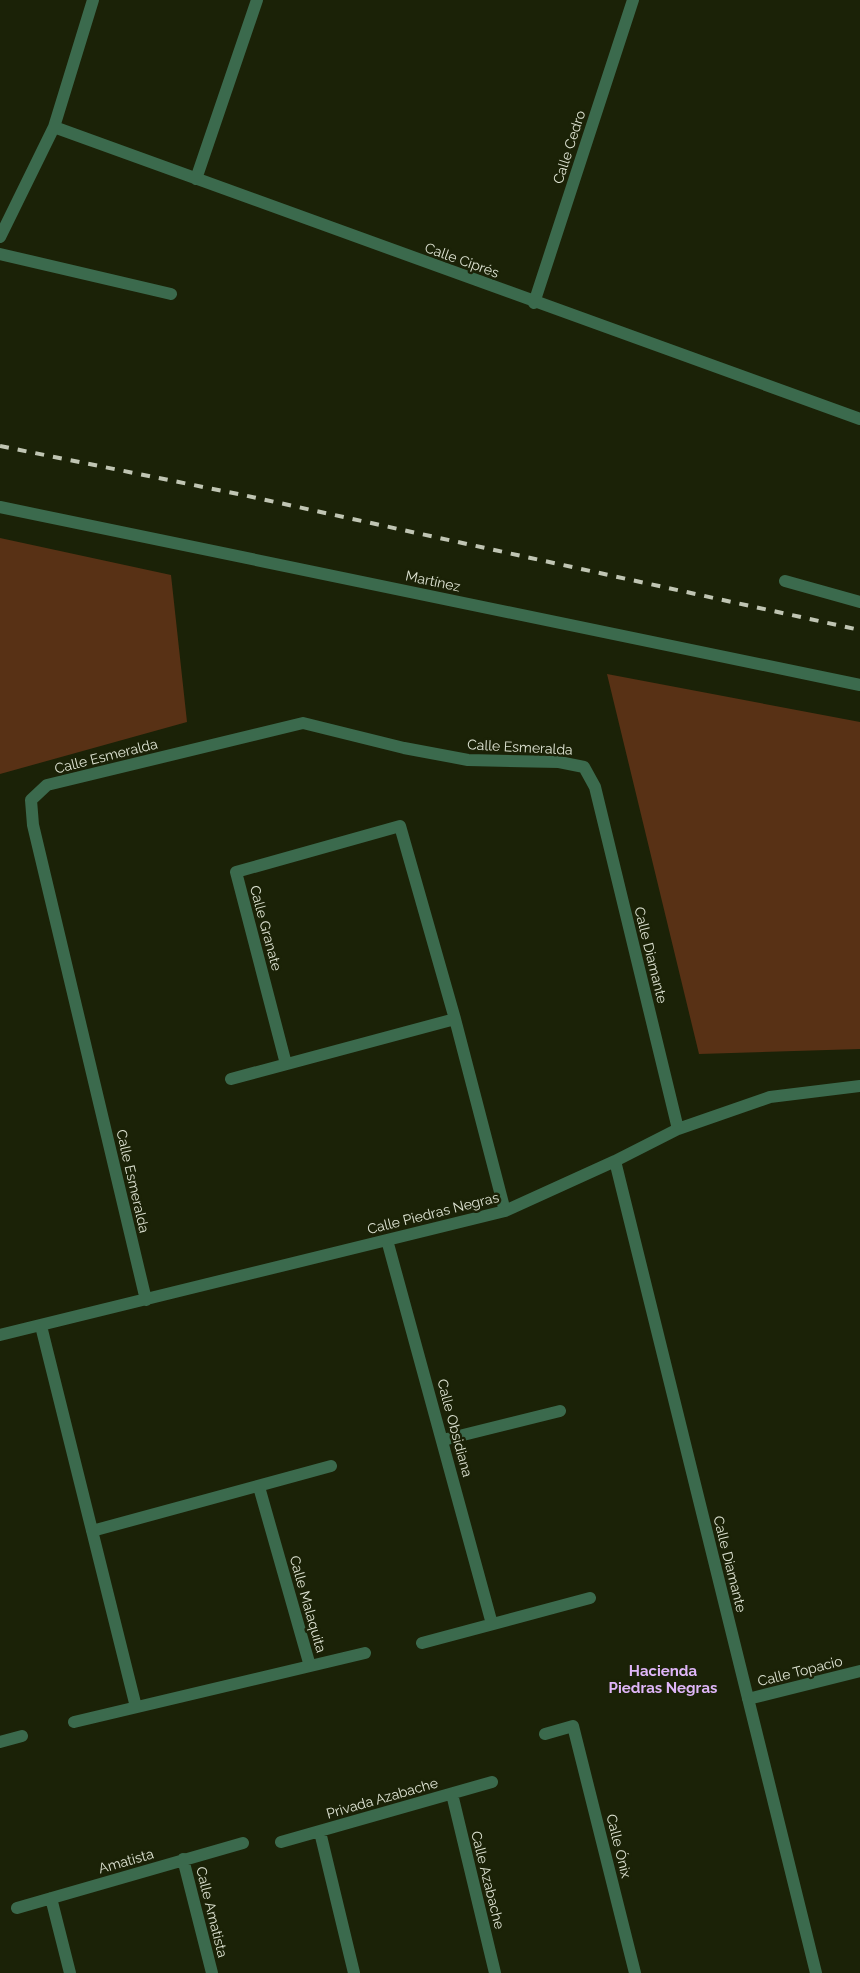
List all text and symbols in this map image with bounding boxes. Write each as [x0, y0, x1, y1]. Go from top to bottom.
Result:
street label: Calle Cedro [550, 108, 588, 186]
street label: Calle Ciprés [423, 239, 501, 281]
street label: Martínez [404, 567, 462, 595]
street label: Calle Esmeralda [53, 735, 159, 777]
street label: Calle Esmeralda [467, 736, 573, 758]
street label: Calle Granate [247, 884, 285, 972]
street label: Calle Diamante [631, 905, 671, 1005]
street label: Calle Esmeralda [113, 1128, 153, 1234]
street label: Calle Piedras Negras [366, 1189, 501, 1237]
street label: Calle Obsidiana [434, 1377, 476, 1479]
street label: Calle Diamante [710, 1514, 750, 1614]
street label: Calle Malaquita [286, 1554, 330, 1654]
street label: Calle Topacio [756, 1653, 844, 1689]
district label: Hacienda Piedras Negras [609, 1662, 717, 1697]
street label: Privada Azabache [324, 1774, 440, 1822]
street label: Calle Ónix [603, 1812, 636, 1880]
street label: Calle Azabache [468, 1829, 508, 1931]
street label: Amatista [97, 1845, 155, 1877]
street label: Calle Amatista [193, 1865, 231, 1959]

